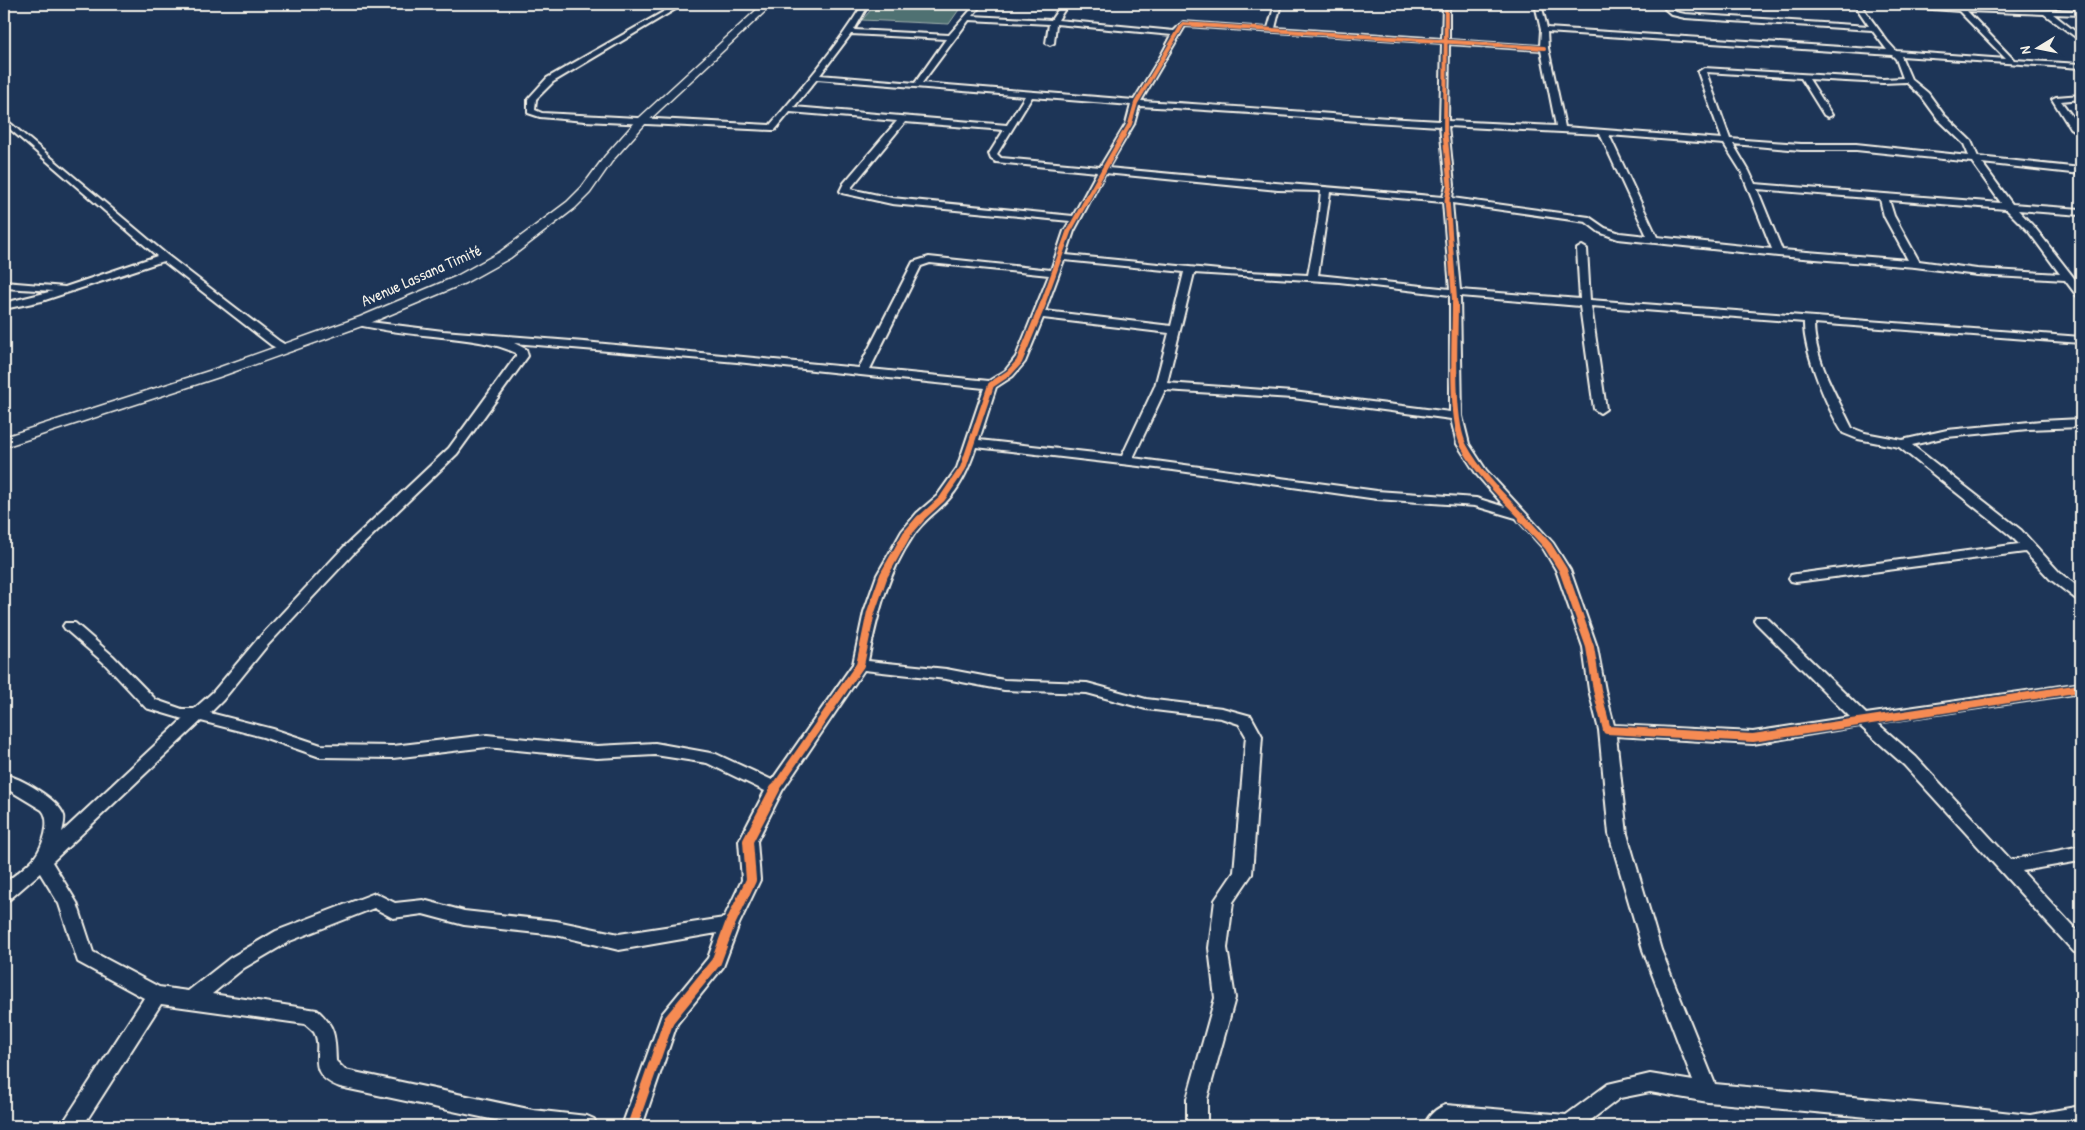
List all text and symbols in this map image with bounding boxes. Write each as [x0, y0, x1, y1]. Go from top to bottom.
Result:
north arrow [2012, 22, 2062, 72]
text: N [2015, 44, 2035, 56]
street label: Avenue Lassana Timité [357, 238, 485, 311]

